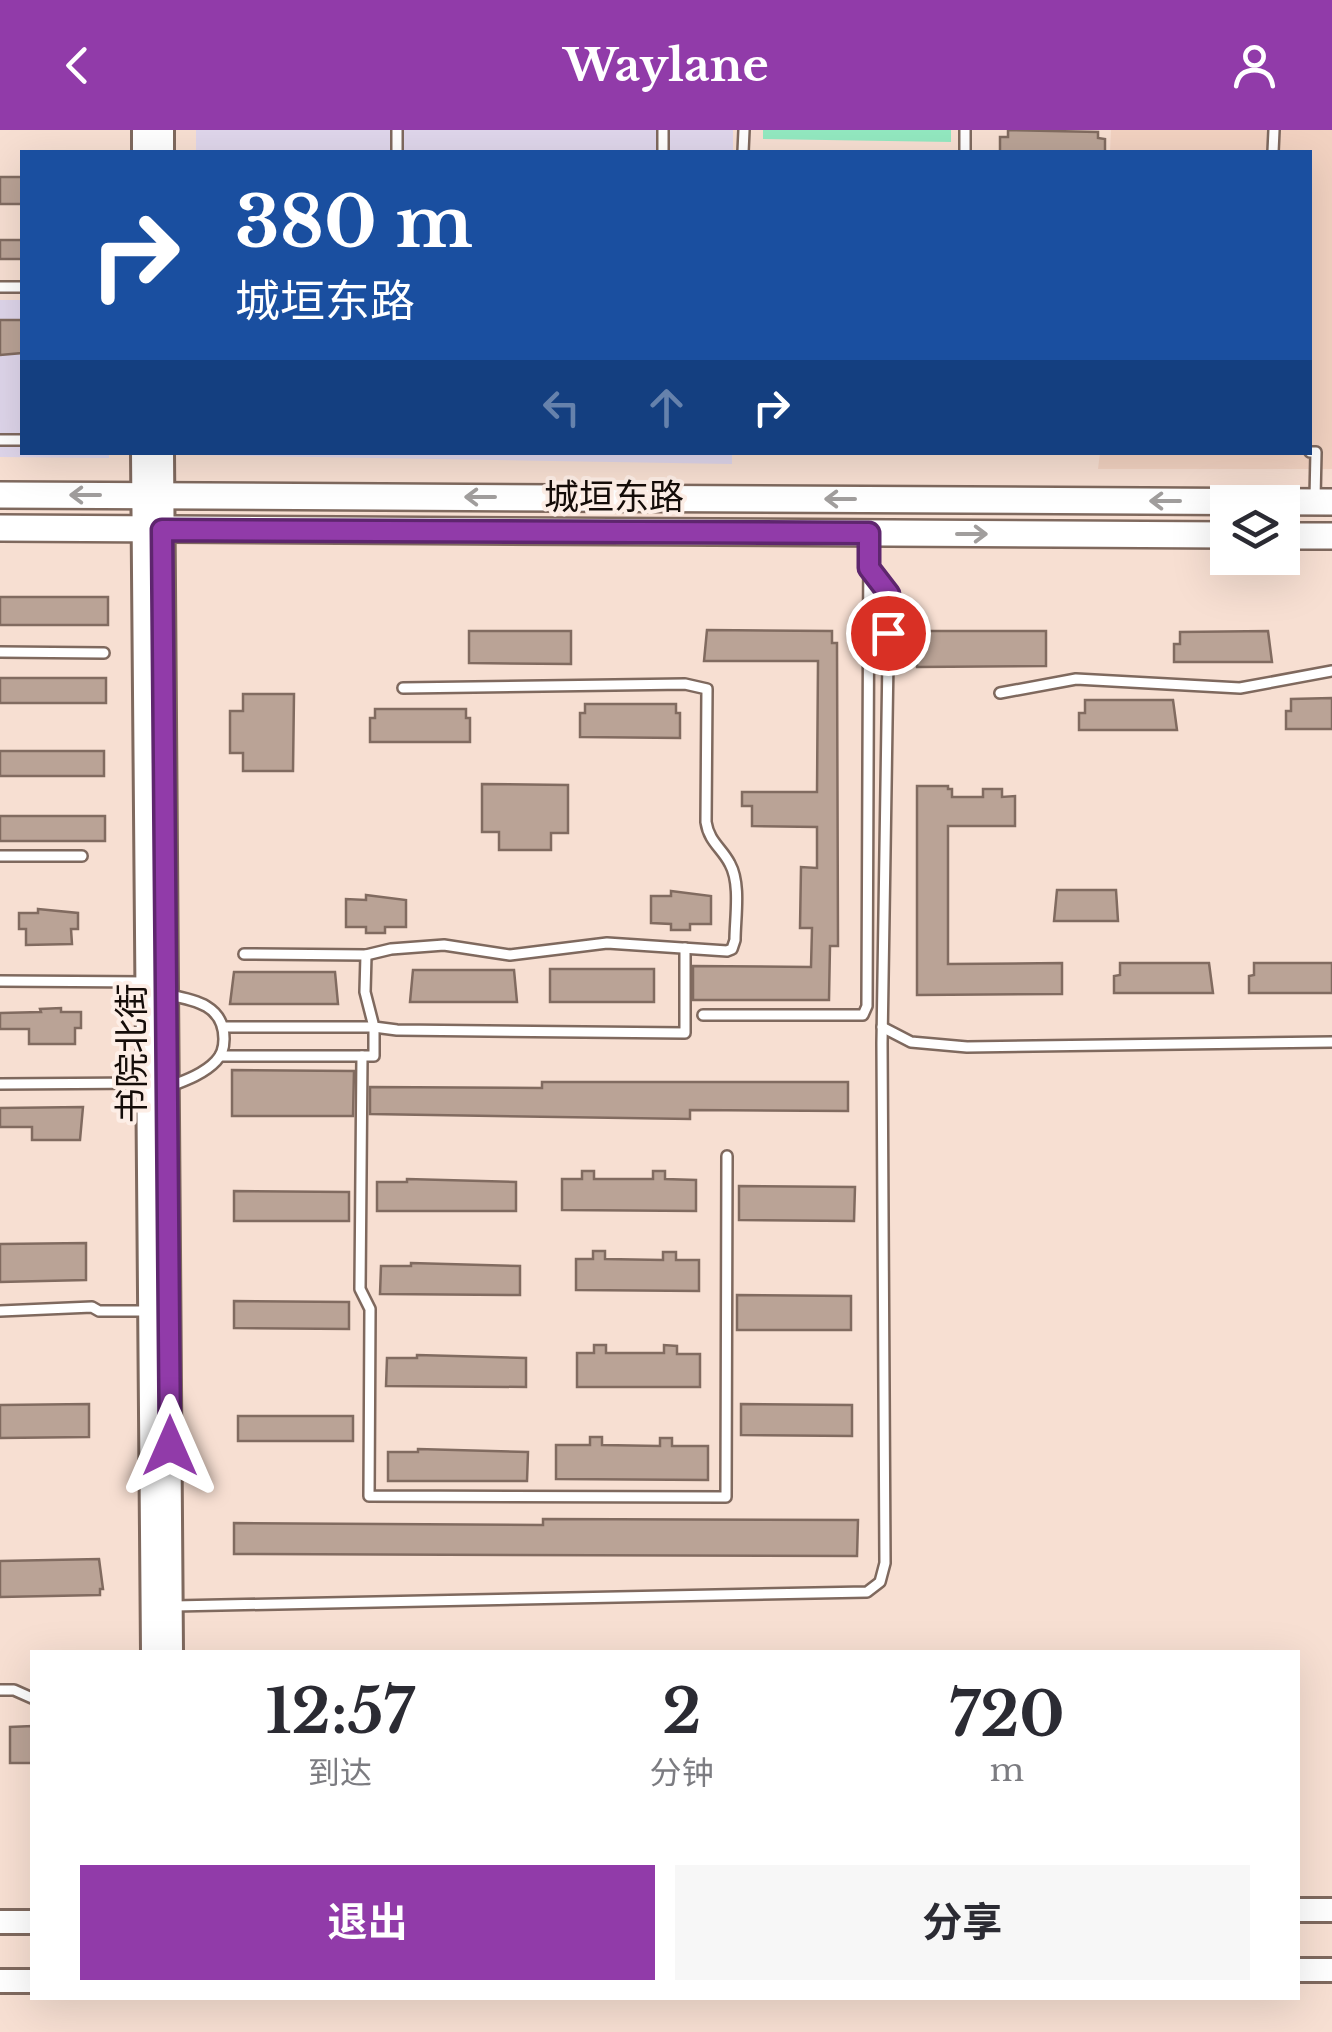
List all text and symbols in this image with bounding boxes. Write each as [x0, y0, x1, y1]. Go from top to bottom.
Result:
text: Waylane [563, 37, 769, 93]
icon: back [50, 38, 105, 93]
icon: person [1227, 38, 1282, 93]
text: 380 m [235, 179, 473, 266]
icon: right [70, 190, 200, 320]
text: 城垣东路 [235, 273, 415, 329]
icon: left [534, 380, 589, 435]
icon: ahead [639, 380, 694, 435]
icon: right [744, 380, 799, 435]
street label: 城垣东路 [544, 475, 684, 518]
map controls [1210, 485, 1300, 575]
button: layers [1210, 485, 1300, 575]
one-way arrow [69, 486, 102, 504]
one-way arrow [464, 488, 496, 506]
one-way arrow [824, 490, 856, 509]
one-way arrow [1149, 492, 1182, 510]
one-way arrow [956, 524, 988, 544]
pin [846, 591, 931, 676]
icon: arrive [861, 606, 916, 661]
street label: 书院北街 [110, 983, 153, 1123]
position arrow [118, 1394, 222, 1498]
text: 12:57 [265, 1675, 414, 1749]
text: 2 [662, 1675, 701, 1749]
text: 720 [949, 1678, 1065, 1752]
text: m [990, 1750, 1024, 1790]
text: 到达 [308, 1753, 372, 1793]
text: 分钟 [650, 1753, 714, 1793]
button: 退出 [80, 1865, 655, 1980]
button: 分享 [675, 1865, 1250, 1980]

